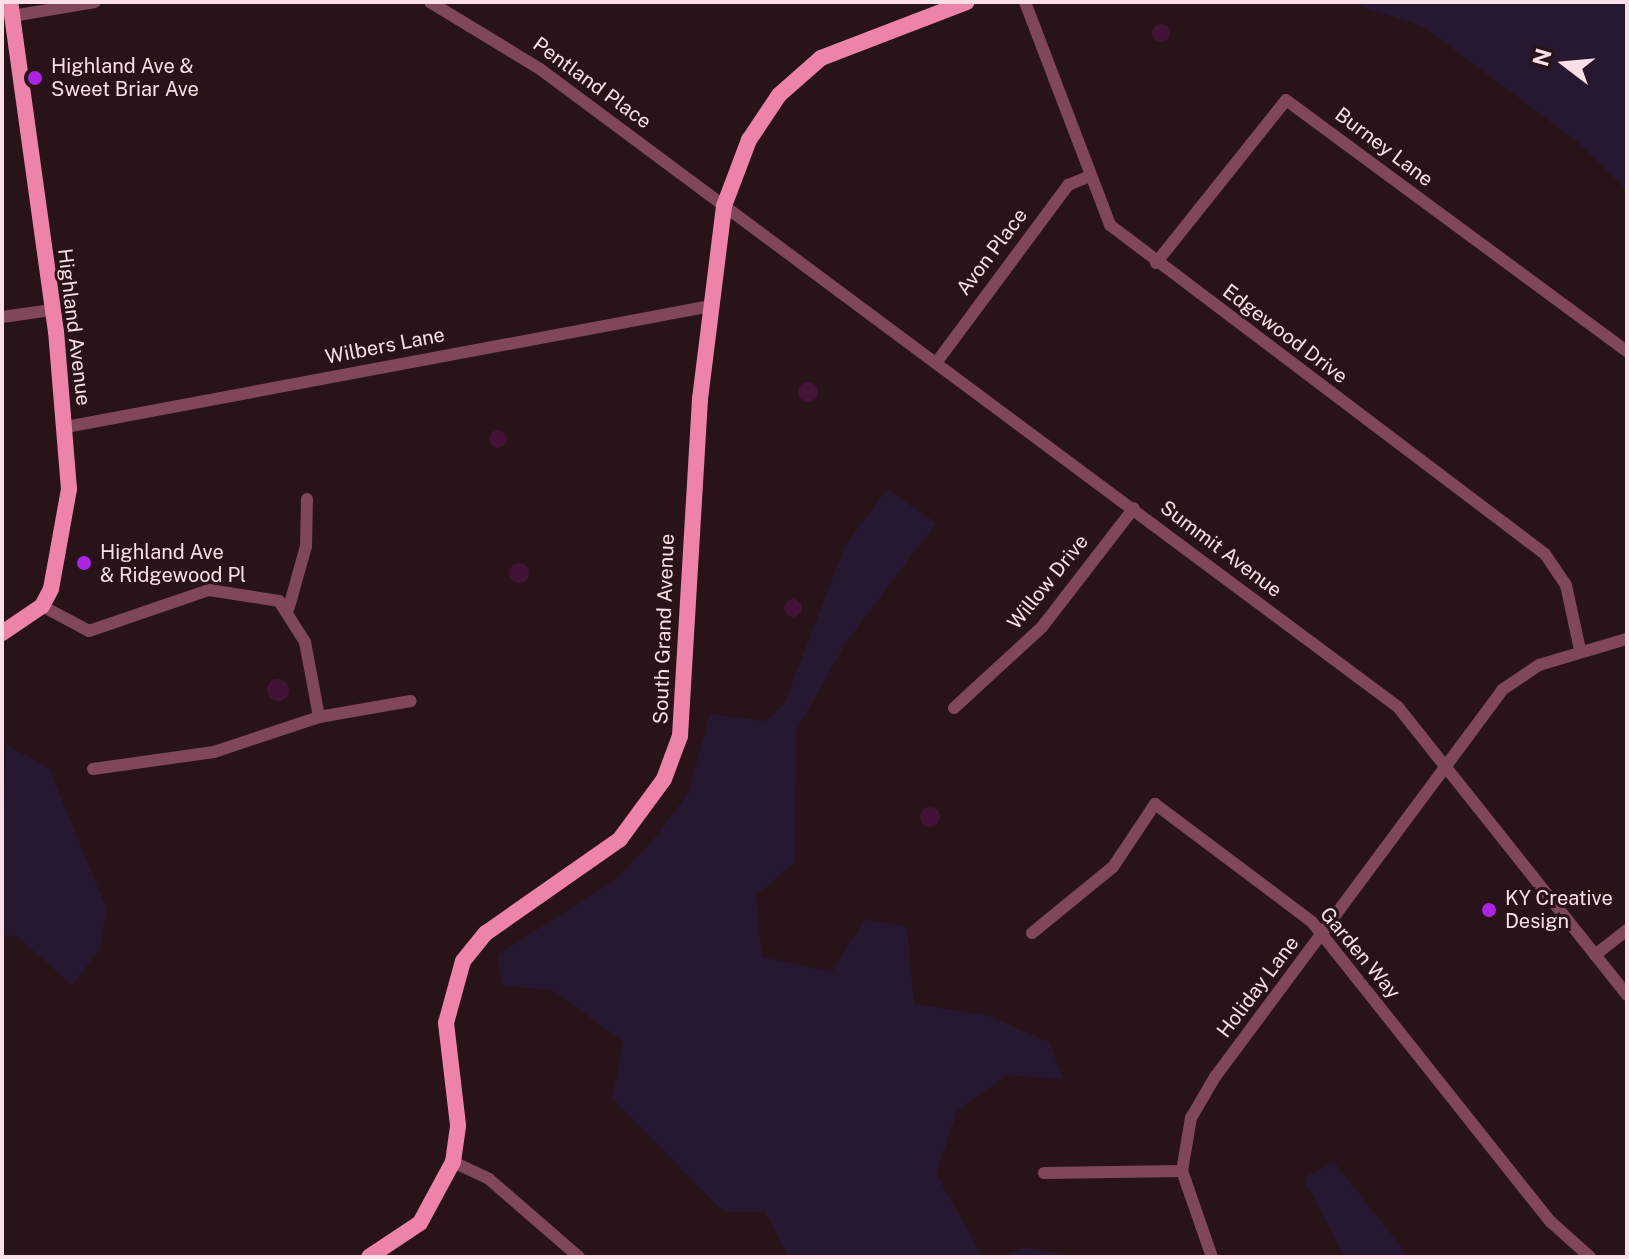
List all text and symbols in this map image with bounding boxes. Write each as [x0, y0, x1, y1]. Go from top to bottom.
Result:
north arrow [1525, 24, 1605, 104]
street label: Pentland Place [528, 32, 656, 134]
text: N [1527, 46, 1557, 69]
place label: Highland Ave & Sweet Briar Ave [51, 54, 199, 101]
marker: Highland Ave & Sweet Briar Ave [26, 69, 44, 87]
street label: Burney Lane [1330, 102, 1438, 192]
street label: Avon Place [952, 204, 1032, 300]
street label: Highland Avenue [52, 247, 96, 407]
street label: Edgewood Drive [1218, 279, 1352, 389]
street label: Wilbers Lane [323, 323, 447, 369]
street label: Summit Avenue [1155, 495, 1287, 603]
street label: Willow Drive [1003, 530, 1093, 634]
street label: South Grand Avenue [649, 533, 679, 725]
place label: Highland Ave & Ridgewood Pl [100, 540, 246, 587]
marker: Highland Ave & Ridgewood Pl [75, 554, 93, 572]
place label: KY Creative Design [1505, 886, 1613, 933]
marker: KY Creative Design [1480, 901, 1498, 919]
street label: Garden Way [1315, 902, 1405, 1004]
street label: Holiday Lane [1212, 932, 1304, 1042]

